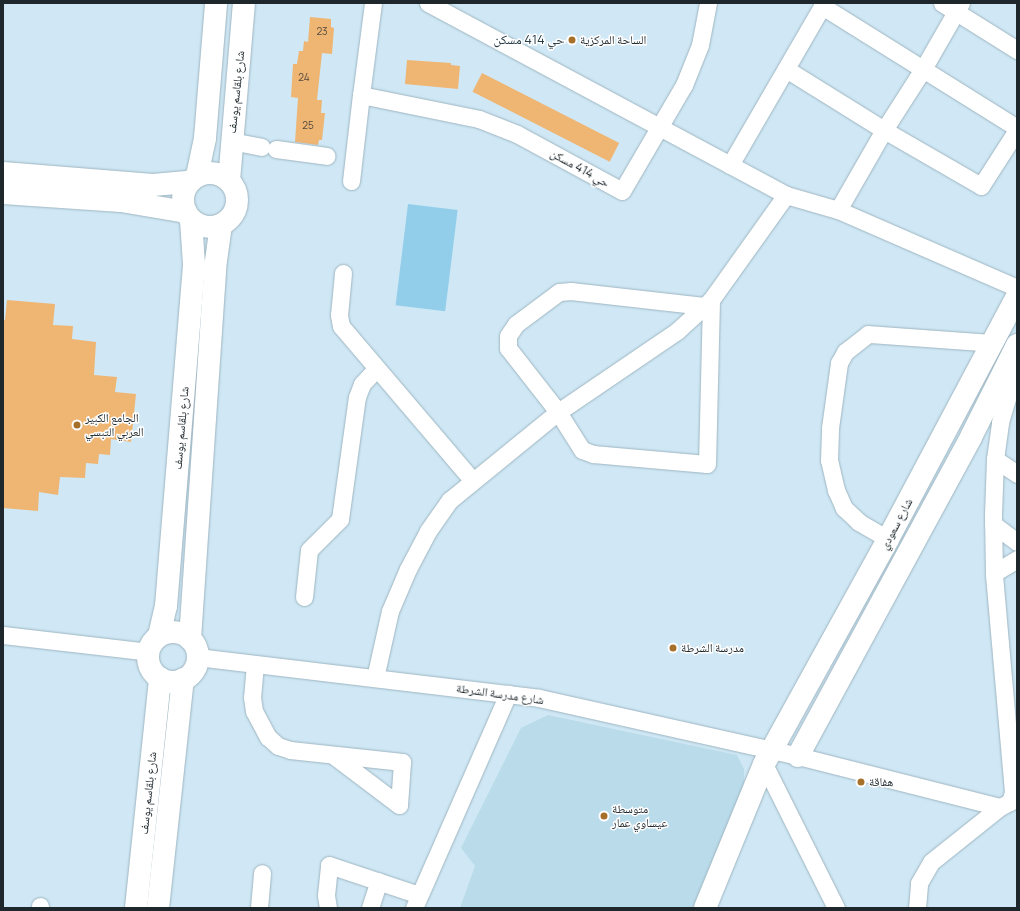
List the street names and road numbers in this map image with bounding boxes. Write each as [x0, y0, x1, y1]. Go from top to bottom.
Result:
street label: شارع بلقاسم يوسف [224, 50, 248, 134]
street label: حي 414 مسكن [548, 146, 612, 190]
street label: شارع بلقاسم يوسف [170, 386, 192, 470]
street label: شارع سعودي [876, 496, 916, 552]
street label: شارع مدرسة الشرطة [455, 681, 545, 707]
street label: شارع بلقاسم يوسف [136, 751, 160, 835]

